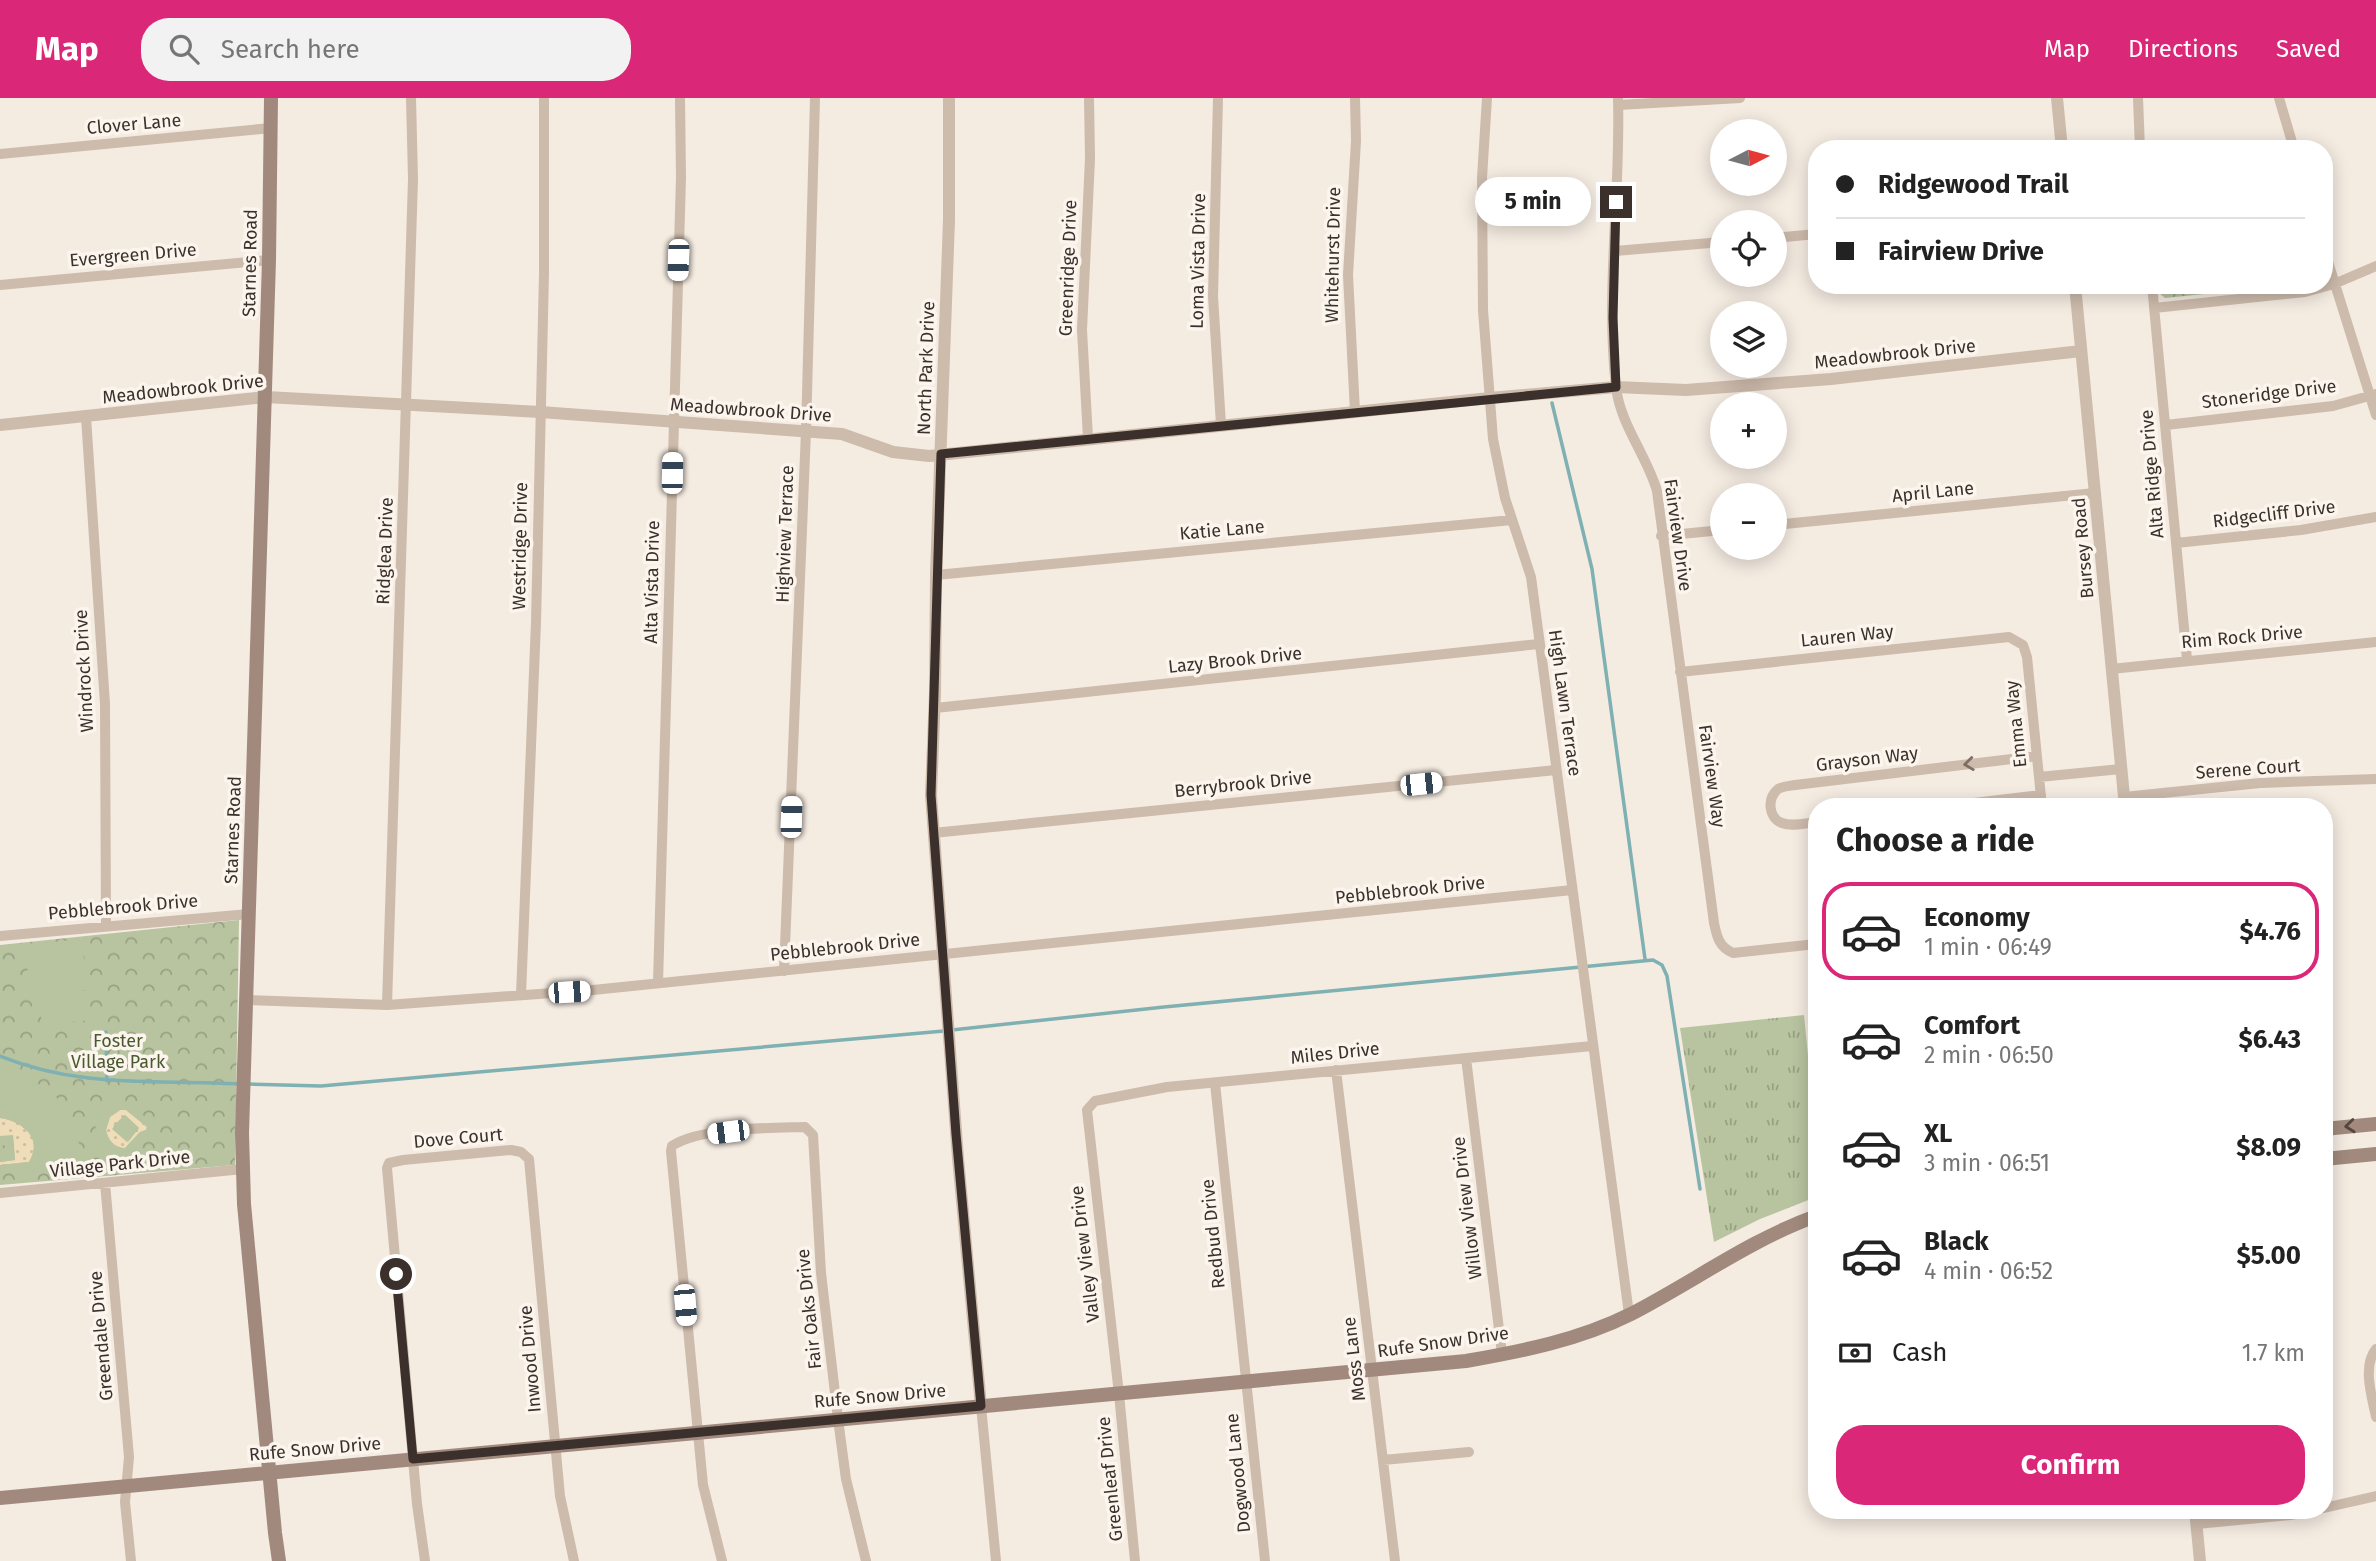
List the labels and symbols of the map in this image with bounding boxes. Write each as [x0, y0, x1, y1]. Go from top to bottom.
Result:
street label: Clover Lane [86, 109, 182, 139]
north arrow [1710, 119, 1787, 196]
callout: 5 min [1476, 178, 1592, 226]
route end [1600, 186, 1632, 218]
street label: Whitehurst Drive [1321, 187, 1345, 323]
street label: Loma Vista Drive [1186, 193, 1210, 329]
street label: Greenridge Drive [1055, 199, 1081, 337]
street label: Starnes Road [238, 209, 262, 317]
street label: Evergreen Drive [69, 238, 197, 272]
car [667, 239, 690, 281]
street label: North Park Drive [913, 301, 939, 435]
street label: Meadowbrook Drive [1813, 335, 1977, 373]
street label: Meadowbrook Drive [101, 370, 265, 408]
street label: Stoneridge Drive [2200, 375, 2338, 413]
street label: Meadowbrook Drive [669, 393, 833, 427]
street label: Alta Ridge Drive [2135, 409, 2169, 539]
car [662, 452, 683, 494]
street label: Highview Terrace [772, 465, 798, 603]
street label: Fairview Drive [1659, 477, 1697, 593]
street label: April Lane [1891, 477, 1975, 507]
street label: Westridge Drive [508, 482, 532, 610]
street label: Ridgecliff Drive [2211, 496, 2337, 532]
street label: Ridglea Drive [372, 497, 398, 605]
street label: Bursey Road [2068, 497, 2098, 599]
street label: Katie Lane [1179, 515, 1265, 545]
street label: Alta Vista Drive [640, 520, 664, 644]
street label: Windrock Drive [70, 609, 98, 733]
street label: Lauren Way [1799, 620, 1895, 652]
street label: Rim Rock Drive [2180, 621, 2304, 653]
street label: High Lawn Terrace [1544, 628, 1586, 778]
street label: Lazy Brook Drive [1167, 642, 1303, 678]
street label: Emma Way [2000, 679, 2032, 769]
street label: Fairview Way [1694, 723, 1730, 829]
street label: Grayson Way [1815, 742, 1920, 776]
street label: Serene Court [2195, 754, 2302, 784]
one-way arrow [1963, 757, 1975, 772]
street label: Berrybrook Drive [1173, 766, 1313, 802]
car [1400, 771, 1443, 797]
street label: Starnes Road [220, 776, 246, 884]
car [780, 796, 803, 838]
street label: Pebblebrook Drive [1334, 871, 1486, 909]
street label: Pebblebrook Drive [47, 889, 199, 925]
street label: Pebblebrook Drive [769, 928, 921, 966]
car [548, 980, 591, 1004]
park label: Foster Village Park [71, 1030, 166, 1073]
street label: Miles Drive [1289, 1037, 1381, 1069]
car [706, 1119, 751, 1145]
one-way arrow [2344, 1119, 2356, 1134]
street label: Dove Court [412, 1123, 504, 1153]
street label: Willow View Drive [1447, 1136, 1487, 1280]
street label: Village Park Drive [49, 1146, 191, 1182]
street label: Redbud Drive [1196, 1178, 1230, 1290]
street label: Valley View Drive [1066, 1184, 1104, 1324]
street label: Fair Oaks Drive [792, 1248, 826, 1370]
route start [380, 1258, 412, 1290]
street label: Greendale Drive [84, 1270, 118, 1402]
car [673, 1283, 698, 1327]
street label: Inwood Drive [514, 1304, 546, 1414]
street label: Moss Lane [1338, 1316, 1370, 1402]
street label: Rufe Snow Drive [1376, 1322, 1510, 1362]
street label: Rufe Snow Drive [813, 1379, 947, 1413]
street label: Dogwood Lane [1221, 1412, 1255, 1534]
street label: Greenleaf Drive [1092, 1415, 1128, 1543]
street label: Rufe Snow Drive [248, 1432, 382, 1466]

